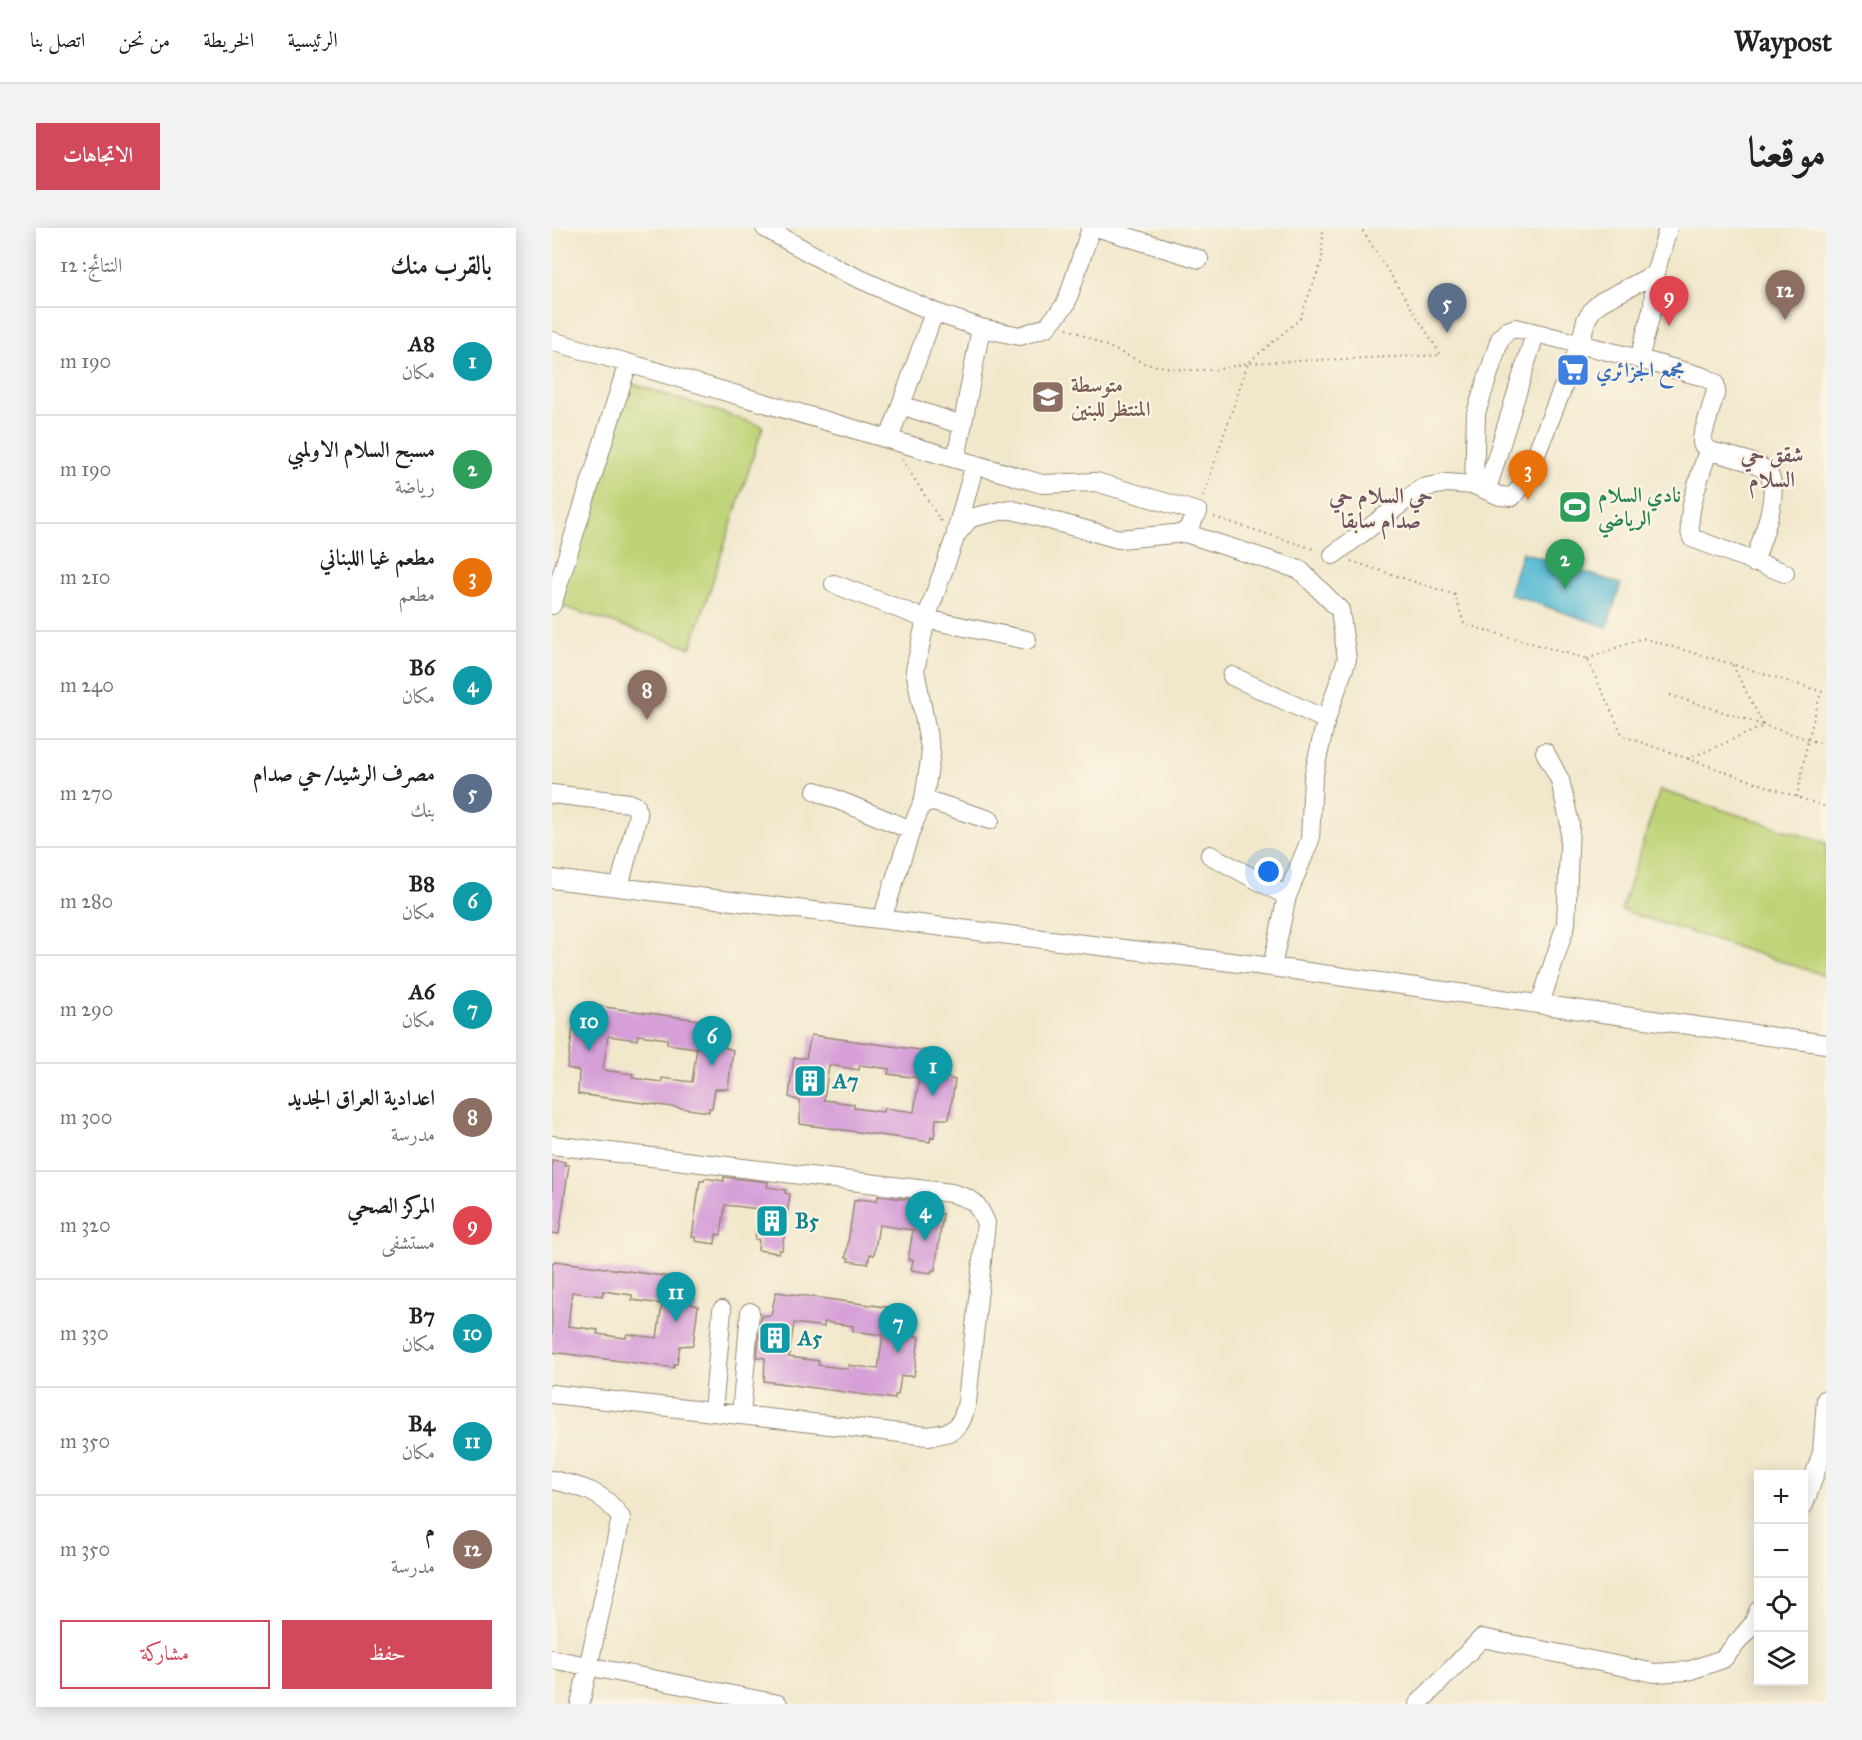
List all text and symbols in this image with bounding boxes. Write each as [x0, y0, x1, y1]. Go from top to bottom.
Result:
text: Waypost [1734, 24, 1832, 59]
text: اتصل بنا [30, 27, 85, 53]
text: من نحن [118, 27, 170, 53]
text: الخريطة [203, 27, 254, 53]
text: الرئيسية [287, 27, 338, 53]
button: الاتجاهات [36, 123, 160, 190]
text: موقعنا [1748, 126, 1826, 178]
text: بالقرب منك [390, 249, 492, 281]
text: النتائج: 12 [60, 253, 122, 277]
pin: 12 [1766, 270, 1804, 320]
pin: 9 [1650, 276, 1688, 326]
pin: 5 [1428, 284, 1466, 333]
text: A8 [408, 330, 435, 357]
text: 190 m [60, 349, 111, 373]
text: 1 [469, 349, 476, 373]
supermarket icon: مجمع الجزائري [1555, 352, 1591, 388]
place label: مجمع الجزائري [1596, 357, 1685, 389]
text: مكان [401, 360, 435, 384]
place label: متوسطة المنتظر للبنين [1071, 372, 1151, 423]
school or university icon: متوسطة المنتظر للبنين [1030, 379, 1066, 415]
text: مسبح السلام الاولمبي [287, 436, 435, 463]
district label: شقق حي السلام [1740, 441, 1803, 499]
pin: 3 [1508, 450, 1548, 500]
text: 190 m [60, 457, 111, 481]
text: 2 [468, 457, 477, 481]
text: رياضة [395, 474, 435, 498]
district label: حي السلام حي صدام سابقا [1328, 482, 1433, 540]
place label: نادي السلام الرياضي [1598, 482, 1681, 539]
sports icon: نادي السلام الرياضي [1557, 489, 1593, 525]
pin: 2 [1546, 540, 1584, 589]
text: مطعم غيا اللبناني [319, 544, 435, 571]
text: 210 m [60, 565, 110, 589]
text: 3 [469, 565, 477, 589]
text: مطعم [398, 582, 435, 606]
text: B6 [409, 654, 435, 681]
pin: 8 [628, 670, 667, 720]
text: 240 m [60, 673, 114, 697]
text: 4 [467, 673, 478, 697]
text: مكان [401, 684, 435, 708]
text: مصرف الرشيد/ حي صدام [253, 760, 435, 787]
text: 270 m [60, 781, 113, 805]
text: 5 [468, 781, 477, 805]
text: بنك [410, 798, 435, 822]
your location [1254, 857, 1283, 886]
text: B8 [409, 870, 435, 897]
text: 280 m [60, 889, 113, 913]
text: 6 [467, 889, 478, 913]
text: مكان [401, 900, 435, 924]
text: A6 [409, 978, 435, 1005]
text: 290 m [60, 997, 113, 1021]
text: 7 [467, 997, 478, 1021]
pin: 10 [570, 1002, 609, 1051]
text: مكان [401, 1008, 435, 1032]
pin: 6 [692, 1016, 732, 1066]
pin: 1 [914, 1046, 952, 1096]
building icon: A7 [792, 1063, 828, 1099]
place label: A7 [831, 1068, 858, 1094]
text: اعدادية العراق الجديد [287, 1084, 435, 1111]
text: 300 m [60, 1105, 112, 1129]
text: 8 [467, 1105, 478, 1129]
text: مدرسة [391, 1122, 435, 1146]
text: المركز الصحي [347, 1192, 435, 1219]
pin: 4 [906, 1192, 944, 1241]
building icon: B5 [754, 1203, 790, 1239]
place label: B5 [795, 1208, 819, 1234]
text: 320 m [60, 1213, 111, 1237]
text: 9 [467, 1213, 478, 1237]
text: مستشفى [382, 1230, 435, 1254]
pin: 11 [656, 1272, 696, 1322]
text: B7 [409, 1302, 435, 1329]
pin: 7 [878, 1304, 918, 1353]
building icon: A5 [757, 1320, 793, 1356]
text: 330 m [60, 1321, 109, 1345]
text: 10 [463, 1321, 482, 1345]
place label: A5 [796, 1325, 822, 1351]
text: مكان [401, 1332, 435, 1356]
text: B4 [408, 1410, 435, 1437]
text: 350 m [60, 1429, 110, 1453]
text: 11 [465, 1429, 480, 1453]
text: مكان [401, 1440, 435, 1464]
map controls [1754, 1470, 1808, 1686]
button: + [1754, 1470, 1808, 1524]
text: م [425, 1516, 435, 1543]
button: − [1754, 1524, 1808, 1578]
text: 350 m [60, 1537, 110, 1561]
text: 12 [464, 1537, 481, 1561]
text: مدرسة [391, 1554, 435, 1578]
button: locate [1754, 1578, 1808, 1632]
button: مشاركة [60, 1620, 270, 1689]
button: حفظ [282, 1620, 492, 1689]
button: layers [1754, 1632, 1808, 1686]

